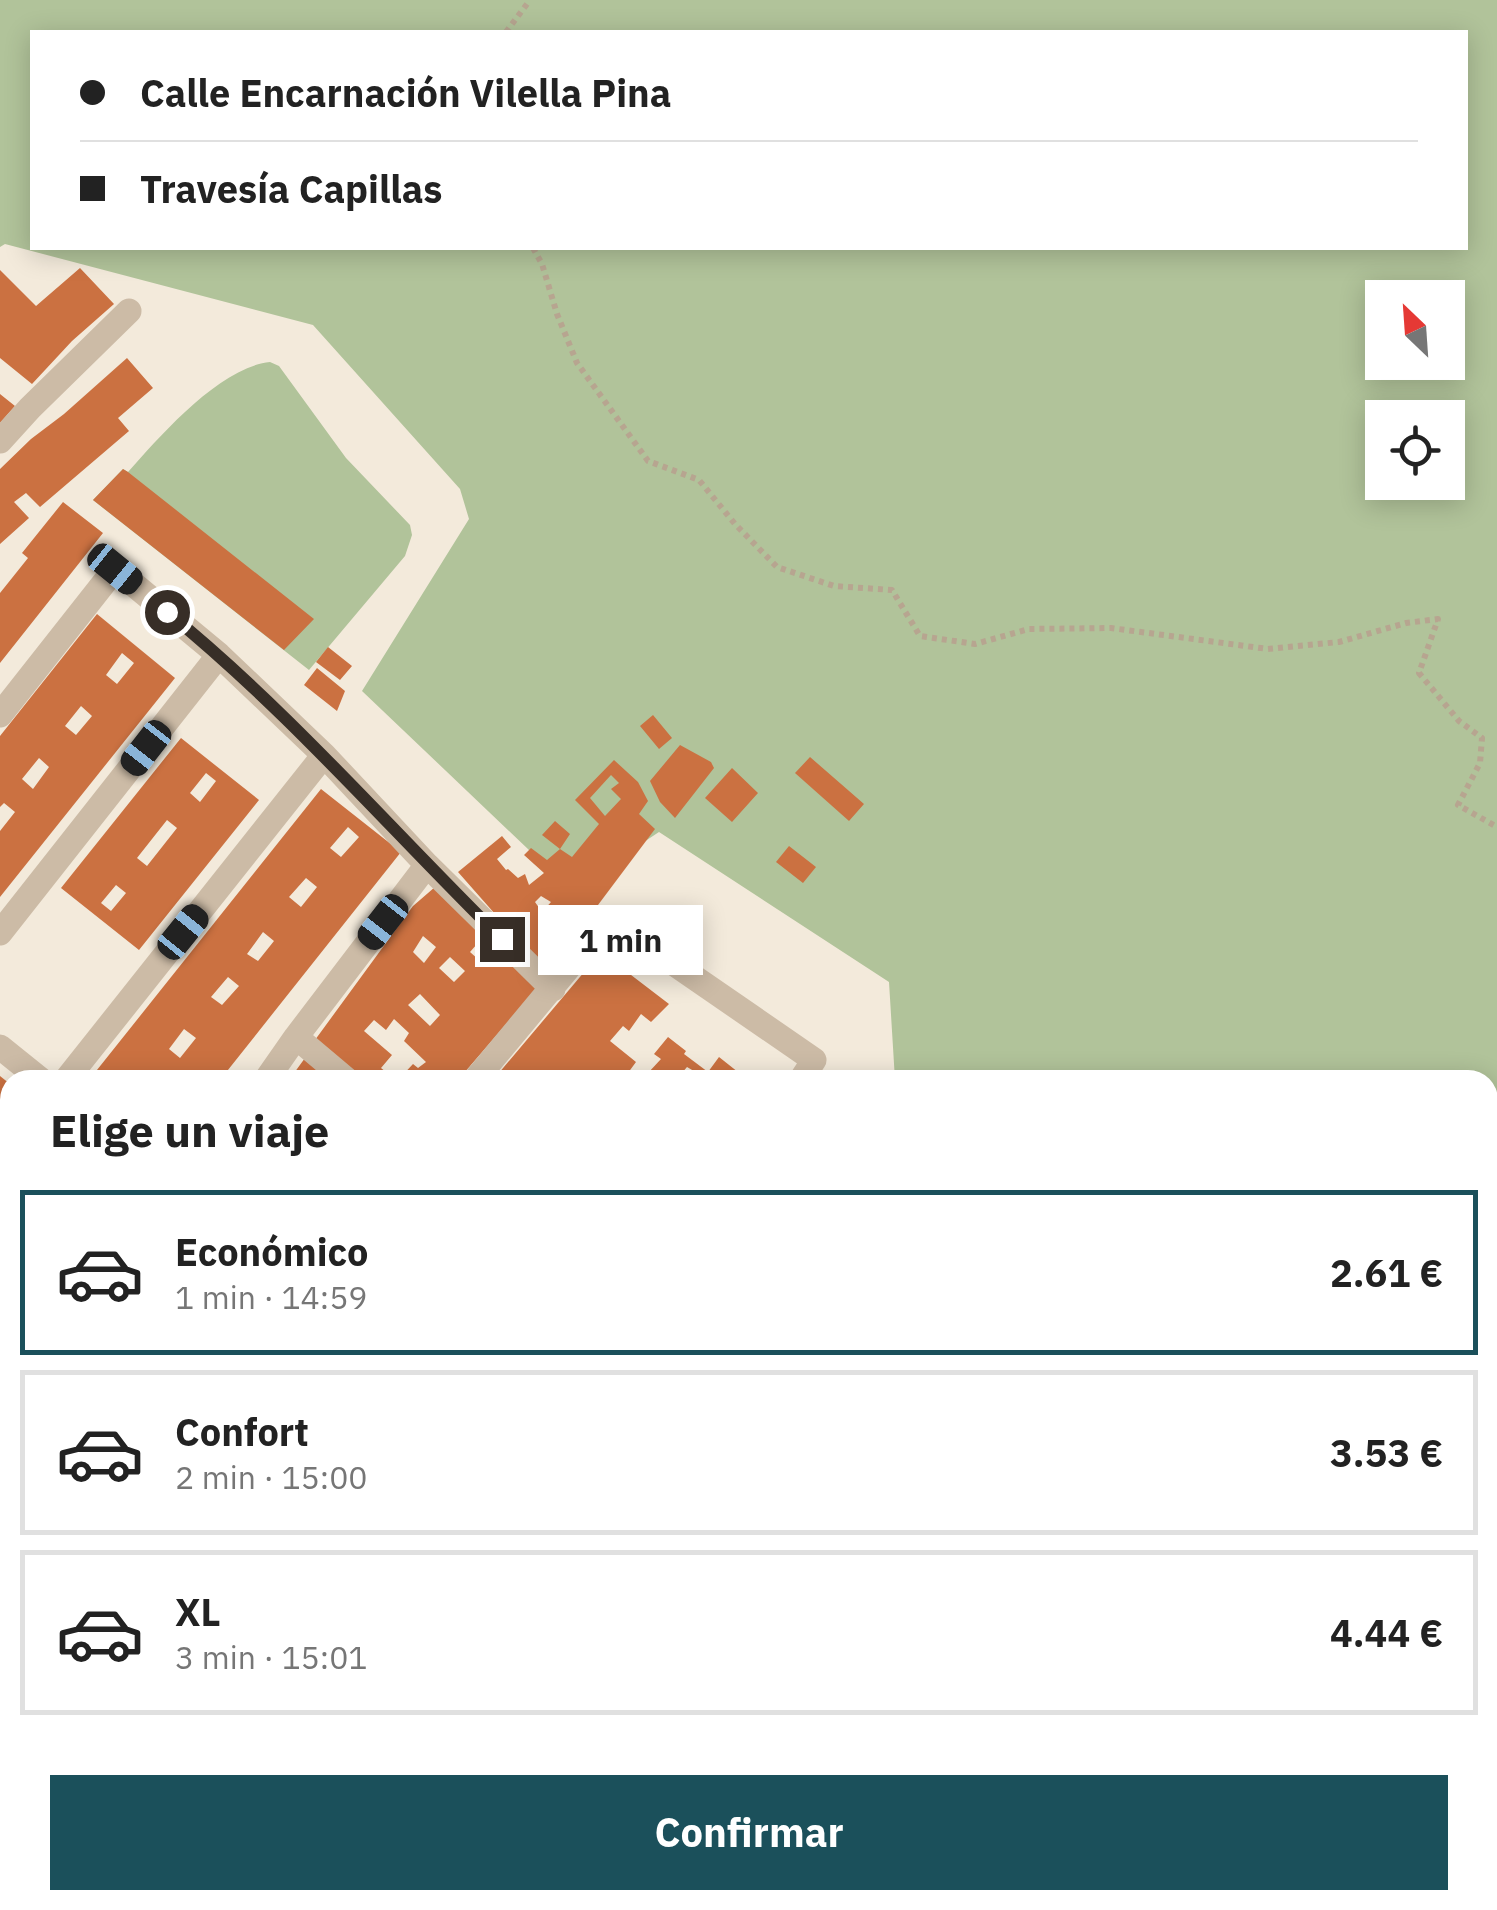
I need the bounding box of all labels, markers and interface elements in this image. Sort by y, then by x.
text: Calle Encarnación Vilella Pina [140,68,671,117]
text: Travesía Capillas [140,164,442,213]
north arrow [1365,280,1465,380]
map controls [1365,280,1465,500]
button: locate [1365,400,1465,500]
car [82,538,148,600]
route start [145,590,190,635]
car [116,715,176,781]
car [353,889,413,955]
car [152,899,214,965]
callout: 1 min [537,904,702,974]
route end [480,917,525,962]
text: 1 min [579,919,662,961]
text: Elige un viaje [50,1101,329,1159]
text: Económico [175,1227,368,1276]
icon: car [55,1228,145,1318]
text: 2.61 € [1330,1248,1443,1297]
text: 1 min · 14:59 [175,1276,368,1318]
text: Confort [175,1407,309,1456]
icon: car [55,1408,145,1498]
text: 3.53 € [1330,1428,1443,1477]
text: 2 min · 15:00 [175,1456,368,1498]
text: XL [175,1587,221,1636]
icon: car [55,1588,145,1678]
text: 4.44 € [1330,1608,1443,1657]
text: 3 min · 15:01 [175,1636,368,1678]
button: Confirmar [50,1775,1448,1890]

